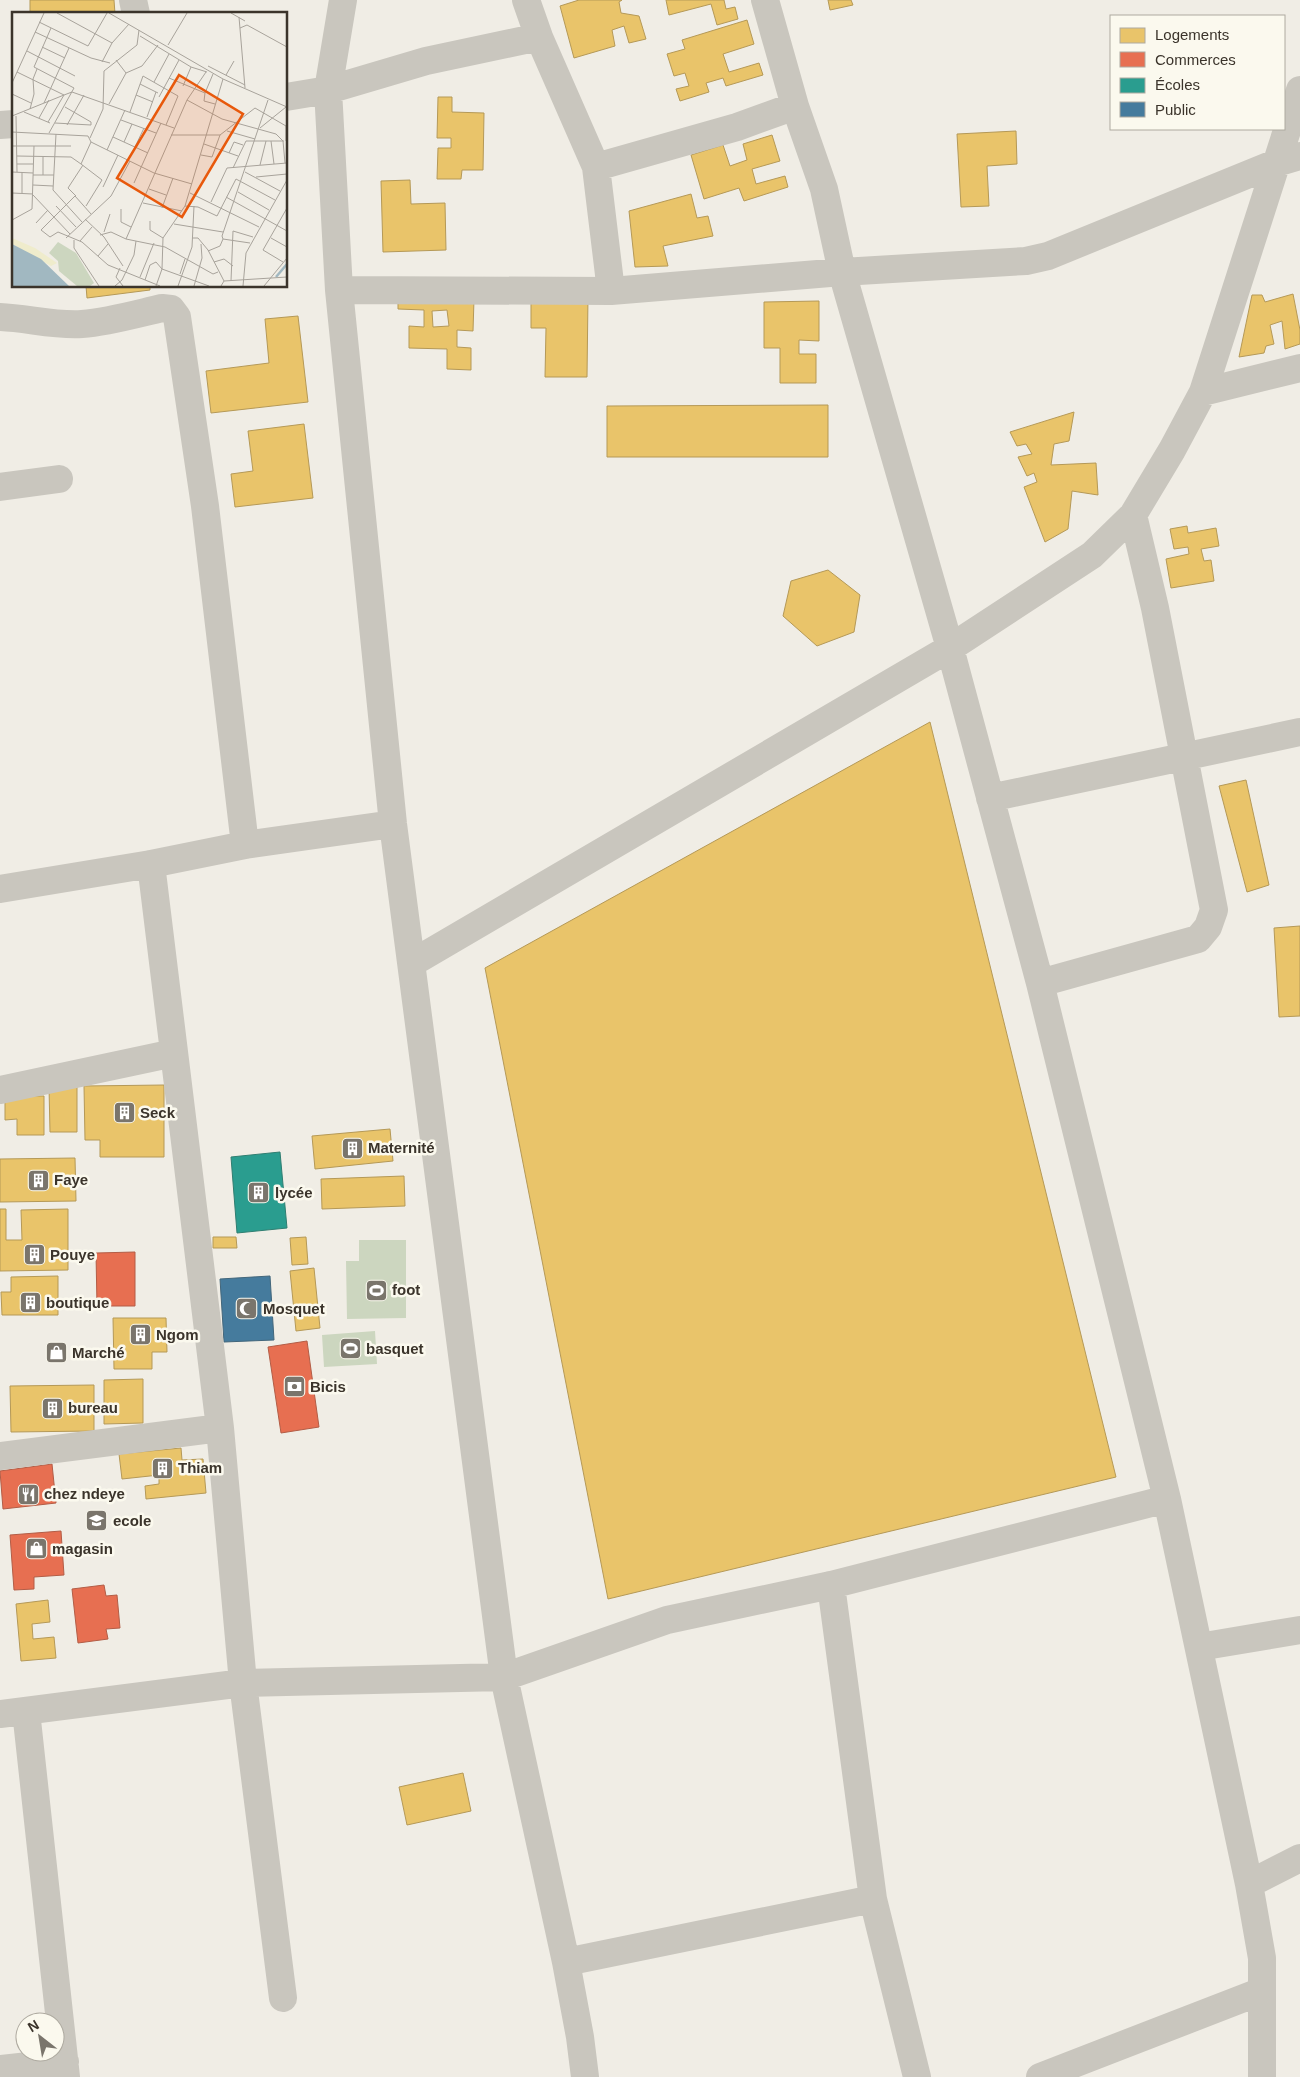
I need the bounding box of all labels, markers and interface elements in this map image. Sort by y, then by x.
inset map [12,12,288,288]
legend [1110,15,1285,130]
text: Logements [1155,26,1229,43]
text: Commerces [1155,51,1236,68]
text: Écoles [1155,76,1200,93]
text: Public [1155,101,1196,118]
building icon: Seck [112,1101,136,1125]
place label: Seck [140,1104,176,1121]
building icon: Maternité [340,1136,364,1160]
place label: Maternité [368,1139,435,1156]
building icon: Faye [26,1168,50,1192]
place label: Faye [54,1171,88,1188]
building icon: lycée [247,1181,271,1205]
place label: lycée [275,1184,313,1201]
building icon: Pouye [22,1243,46,1267]
place label: Pouye [50,1246,95,1263]
sports icon: foot [364,1278,388,1302]
place label: foot [392,1281,420,1298]
building icon: boutique [18,1291,42,1315]
place label: boutique [46,1294,109,1311]
mosque icon: Mosquet [235,1297,259,1321]
place label: Mosquet [263,1300,325,1317]
building icon: Ngom [128,1323,152,1347]
place label: Ngom [156,1326,199,1343]
sports icon: basquet [338,1337,362,1361]
place label: basquet [366,1340,424,1357]
shop icon: Marché [44,1341,68,1365]
place label: Marché [72,1344,125,1361]
bank icon: Bicis [282,1375,306,1399]
place label: Bicis [310,1378,346,1395]
building icon: bureau [40,1396,64,1420]
place label: bureau [68,1399,118,1416]
building icon: Thiam [150,1456,174,1480]
place label: Thiam [178,1459,222,1476]
restaurant icon: chez ndeye [16,1482,40,1506]
place label: chez ndeye [44,1485,125,1502]
school or university icon: ecole [85,1509,109,1533]
place label: ecole [113,1512,151,1529]
shop icon: magasin [24,1537,48,1561]
place label: magasin [52,1540,113,1557]
north arrow [15,2012,65,2062]
text: N [25,2016,42,2035]

